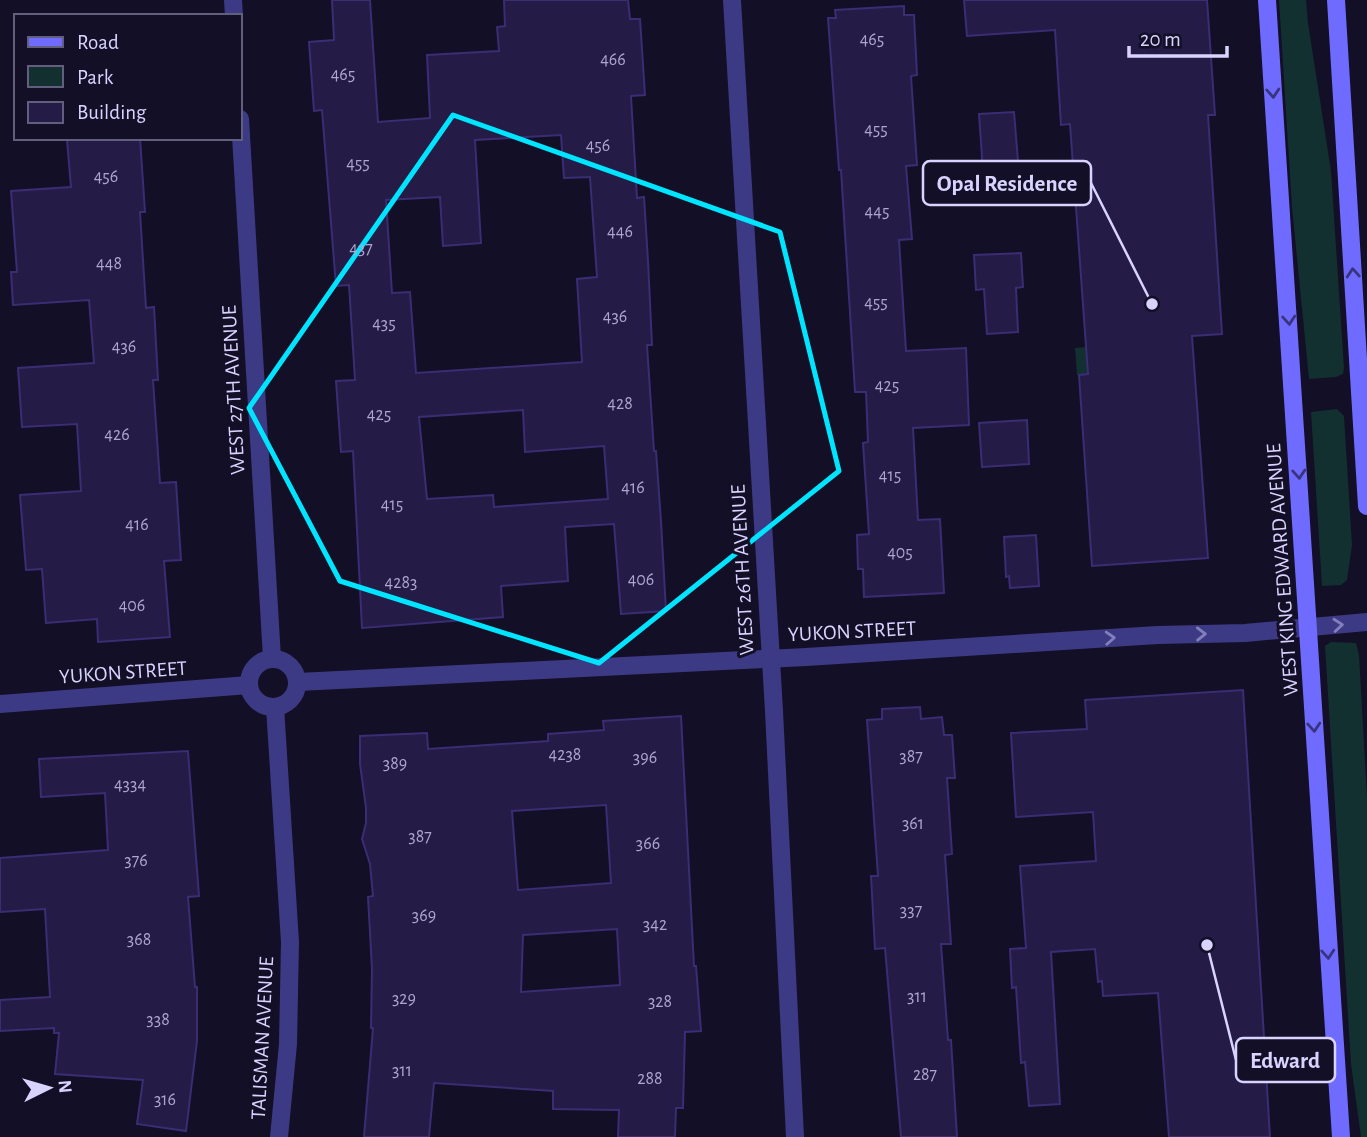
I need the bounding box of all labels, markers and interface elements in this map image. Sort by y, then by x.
legend [14,14,242,140]
scale bar [1129,14,1227,58]
text: 20 m [1140,29,1181,50]
house number: 465 [860,31,884,49]
text: Road [77,32,119,53]
house number: 466 [600,51,626,69]
house number: 465 [331,66,355,84]
text: Park [77,67,114,88]
one-way arrow [1266,87,1281,98]
text: Building [77,102,147,123]
house number: 455 [864,121,888,139]
house number: 456 [586,137,610,155]
house number: 455 [346,155,370,173]
callout: Opal Residence [923,161,1091,205]
house number: 456 [94,168,118,186]
text: Opal Residence [937,173,1077,196]
house number: 445 [865,203,889,221]
house number: 446 [607,223,633,241]
house number: 437 [349,240,373,258]
house number: 448 [96,255,122,273]
one-way arrow [1346,267,1361,278]
house number: 455 [864,294,888,312]
street label: WEST 27TH AVENUE [219,305,248,475]
house number: 436 [603,308,627,326]
one-way arrow [1281,314,1296,325]
house number: 435 [372,315,396,333]
house number: 436 [112,338,136,356]
house number: 425 [875,377,899,395]
house number: 428 [607,395,633,413]
house number: 425 [367,406,391,424]
house number: 426 [104,426,130,444]
street label: WEST KING EDWARD AVENUE [1263,443,1302,697]
house number: 415 [879,467,901,485]
one-way arrow [1291,469,1306,480]
house number: 416 [621,479,645,497]
street label: WEST 26TH AVENUE [728,484,757,656]
house number: 415 [381,496,403,514]
house number: 416 [125,516,149,534]
house number: 405 [887,544,913,562]
house number: 406 [628,571,654,589]
house number: 4283 [385,574,417,592]
house number: 406 [119,597,145,615]
one-way arrow [1332,617,1343,632]
street label: YUKON STREET [787,618,917,645]
one-way arrow [1197,626,1207,642]
one-way arrow [1105,631,1116,646]
street label: YUKON STREET [58,658,188,687]
one-way arrow [1306,721,1321,732]
house number: 4238 [549,746,581,764]
house number: 387 [899,748,923,766]
house number: 396 [633,749,657,767]
house number: 389 [383,755,407,773]
house number: 4334 [114,776,146,794]
house number: 361 [902,815,924,833]
house number: 387 [408,828,432,846]
house number: 366 [636,835,660,853]
house number: 376 [124,852,148,870]
house number: 337 [900,902,922,920]
house number: 369 [412,907,436,925]
house number: 342 [643,916,667,934]
house number: 368 [127,931,151,949]
one-way arrow [1320,949,1335,960]
street label: TALISMAN AVENUE [248,956,277,1120]
house number: 311 [907,988,927,1006]
house number: 329 [392,990,416,1008]
house number: 328 [648,993,672,1011]
house number: 338 [146,1011,170,1029]
callout: Edward [1236,1038,1335,1082]
text: Edward [1250,1050,1320,1073]
north arrow [14,1053,84,1123]
house number: 311 [392,1062,412,1080]
house number: 287 [913,1066,937,1084]
house number: 288 [637,1070,663,1088]
text: N [54,1079,74,1094]
house number: 316 [154,1091,176,1109]

